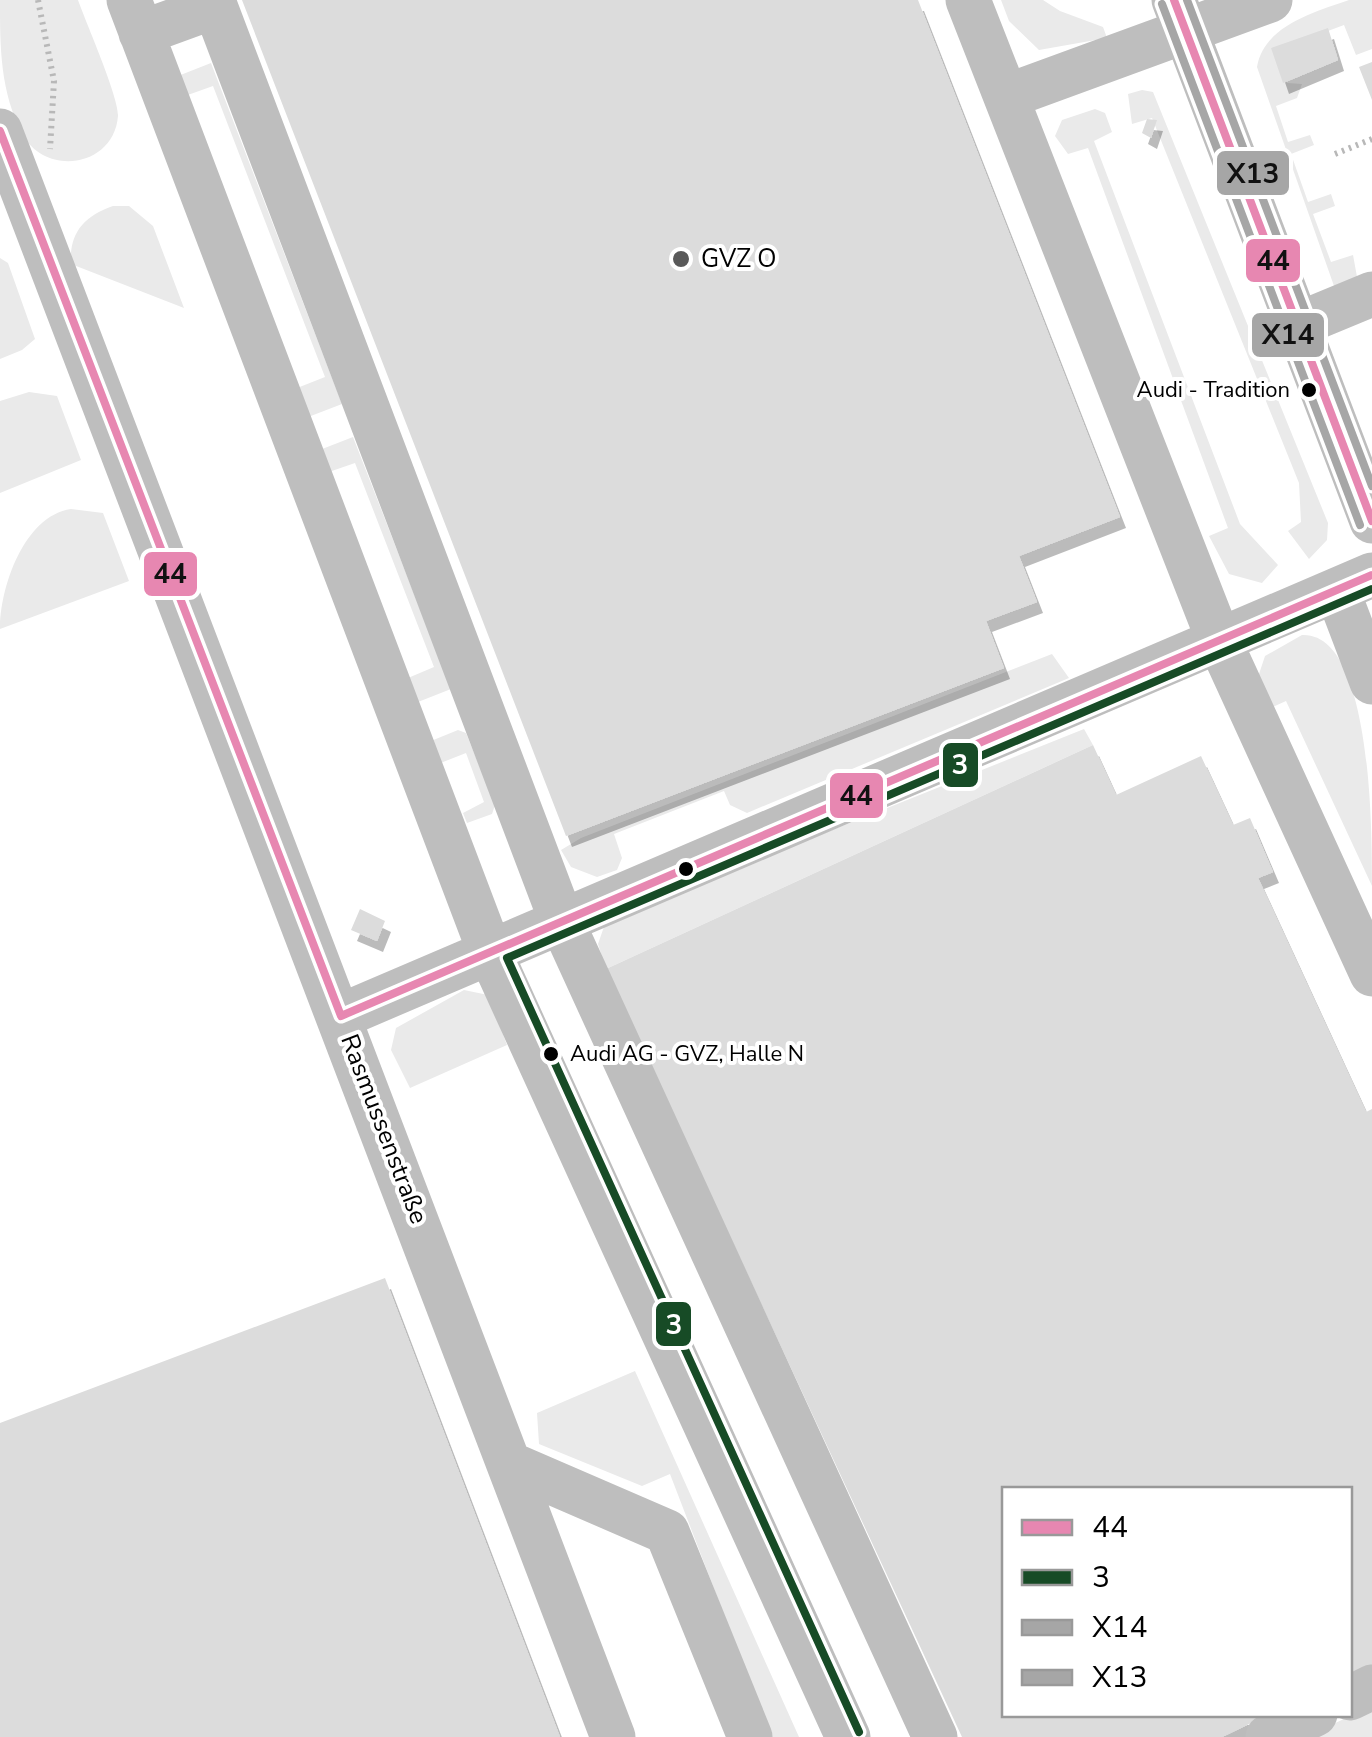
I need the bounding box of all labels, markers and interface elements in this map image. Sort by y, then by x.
line badge: X13 [1215,149,1291,197]
text: X13 [1226,155,1279,193]
line badge: 44 [1244,237,1302,284]
place label: GVZ O [701,242,776,276]
text: 44 [1256,242,1290,280]
marker: GVZ O [670,248,692,270]
line badge: X14 [1250,311,1326,359]
text: X14 [1261,316,1314,354]
place label: Audi - Tradition [1137,375,1290,405]
marker: Audi - Tradition [1299,380,1319,400]
line badge: 44 [142,550,199,598]
text: 44 [153,555,187,593]
line badge: 3 [941,741,980,789]
text: 3 [952,746,968,784]
line badge: 44 [828,771,885,820]
text: 44 [839,777,873,815]
unlabelled marker [676,859,696,879]
street label: Rasmussenstraße [332,1029,436,1229]
place label: Audi AG - GVZ, Halle N [570,1039,804,1069]
marker: Audi AG - GVZ, Halle N [541,1044,561,1064]
line badge: 3 [654,1300,693,1348]
text: 3 [666,1306,682,1344]
legend [1002,1487,1352,1717]
text: 44 [1092,1507,1128,1548]
text: 3 [1092,1557,1110,1598]
text: X14 [1092,1607,1148,1648]
text: X13 [1092,1657,1148,1698]

